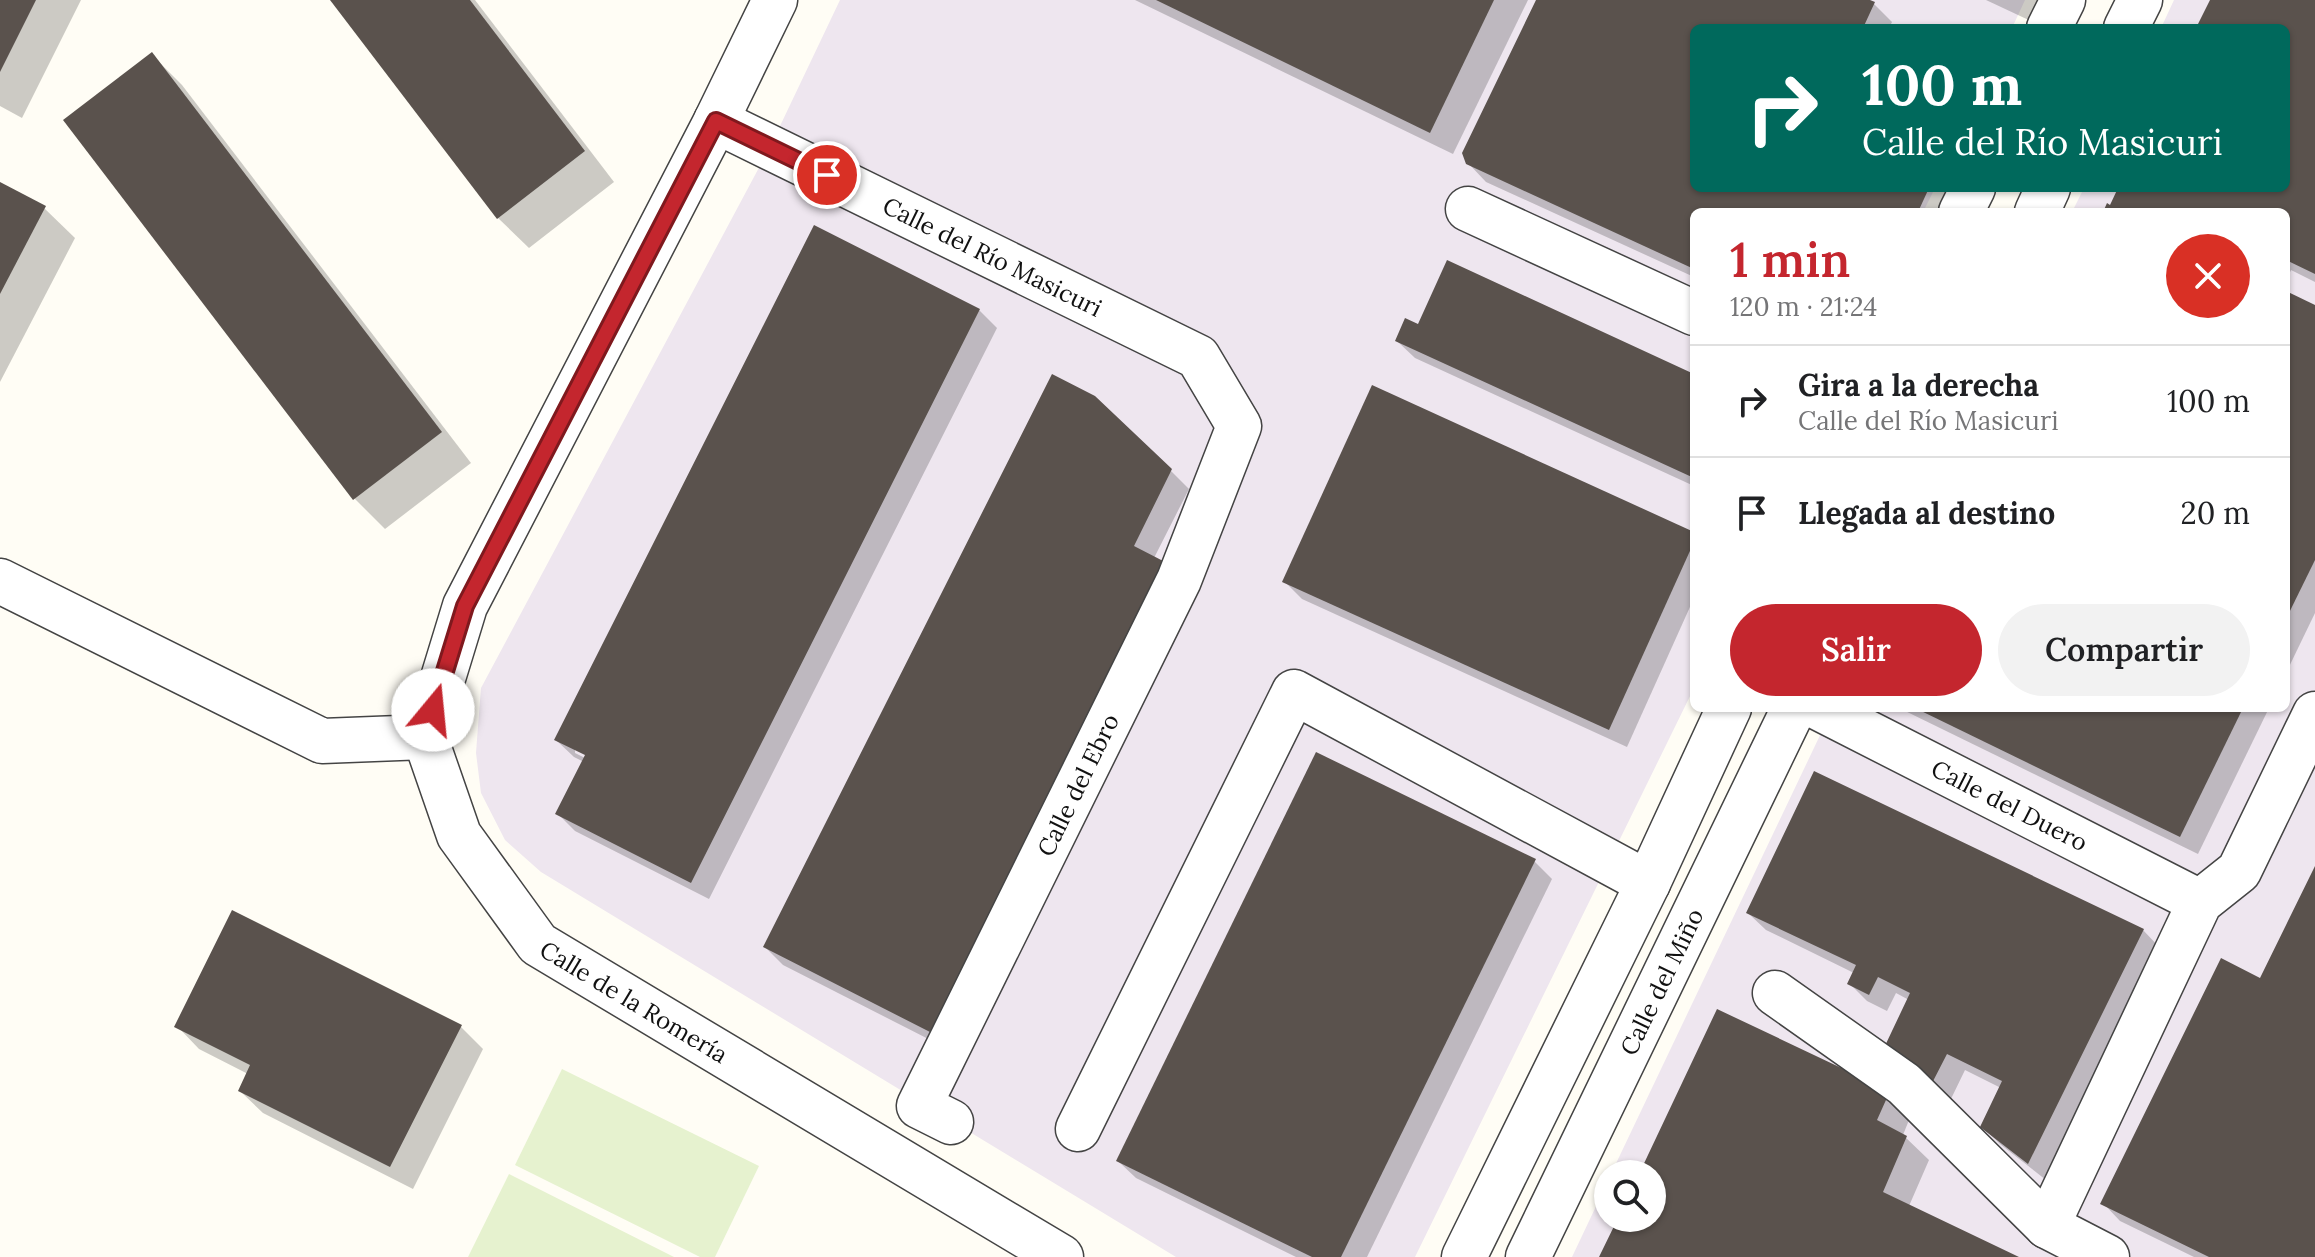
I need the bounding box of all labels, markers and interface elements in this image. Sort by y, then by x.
text: 100 m [1862,49,2022,120]
icon: right [1730,56,1834,160]
text: Calle del Río Masicuri [1862,119,2223,165]
pin [793,141,861,209]
icon: arrive [805,153,849,197]
street label: Calle del Río Masicuri [878,190,1107,323]
text: 1 min [1730,229,1850,290]
button: close [2166,234,2250,318]
text: 120 m · 21:24 [1730,290,1877,323]
text: Gira a la derecha [1798,366,2039,404]
icon: right [1730,379,1774,423]
text: 100 m [2167,382,2250,420]
text: Calle del Río Masicuri [1798,404,2058,437]
icon: arrive [1730,491,1774,535]
text: Llegada al destino [1798,494,2055,532]
text: 20 m [2181,494,2250,532]
button: Salir [1730,604,1982,696]
button: Compartir [1998,604,2250,696]
position arrow [391,668,475,752]
street label: Calle del Ebro [1030,709,1126,861]
street label: Calle del Duero [1926,752,2093,858]
street label: Calle del Miño [1613,903,1710,1060]
street label: Calle de la Romería [535,933,734,1070]
map controls [1594,1160,1666,1232]
button: search [1594,1160,1666,1232]

